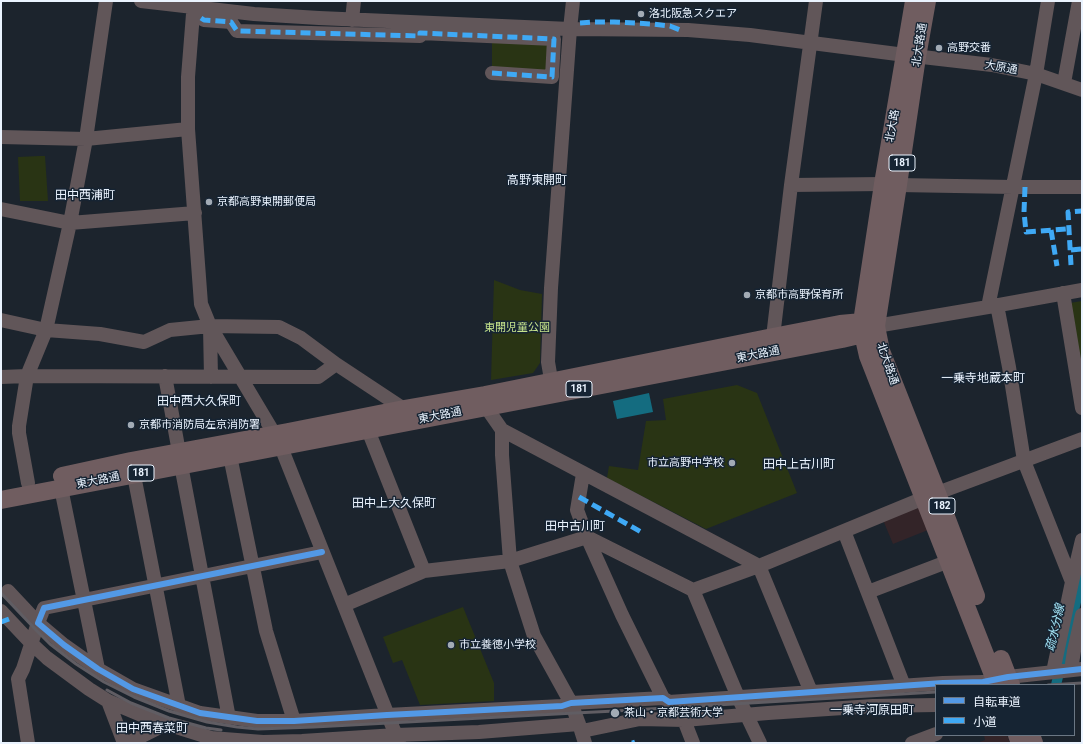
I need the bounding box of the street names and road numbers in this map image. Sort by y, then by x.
street label: 北大路通 [910,22,930,68]
street label: 大原通 [984,59,1018,77]
street label: 北大路 [884,109,902,143]
road number: 181 [889,155,915,171]
street label: 北大路通 [874,341,900,387]
street label: 東大路通 [735,344,781,366]
road number: 181 [566,381,592,397]
street label: 東大路通 [417,405,463,427]
road number: 181 [128,465,154,481]
street label: 東大路通 [75,470,121,492]
road number: 182 [929,498,955,514]

